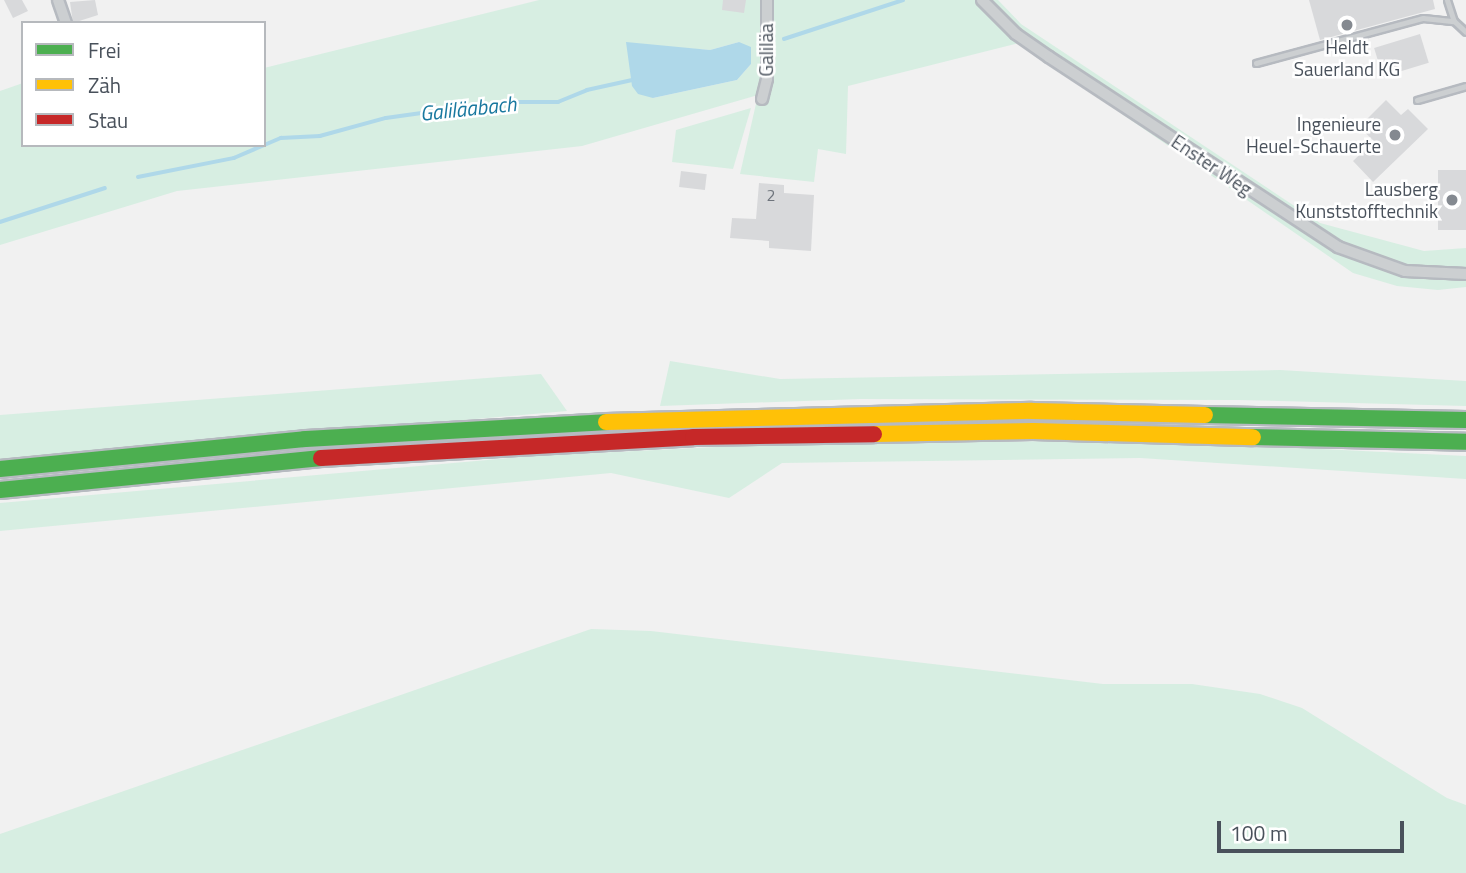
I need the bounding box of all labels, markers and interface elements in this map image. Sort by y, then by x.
marker: Heldt Sauerland KG [1339,17,1355,33]
legend [21,21,266,147]
street label: Galiläa [755,23,777,77]
text: Frei [88,34,121,66]
place label: Heldt Sauerland KG [1294,36,1400,80]
text: Zäh [88,69,121,101]
water label: Galiläabach [419,90,517,126]
text: Stau [88,104,128,136]
place label: Ingenieure Heuel-Schauerte [1246,113,1381,157]
marker: Ingenieure Heuel-Schauerte [1387,127,1403,143]
street label: Enster Weg [1167,130,1257,200]
place label: Lausberg Kunststofftechnik [1295,178,1438,222]
house number: 2 [767,185,775,205]
marker: Lausberg Kunststofftechnik [1444,192,1460,208]
scale bar [1221,806,1408,850]
text: 100 m [1230,817,1287,849]

